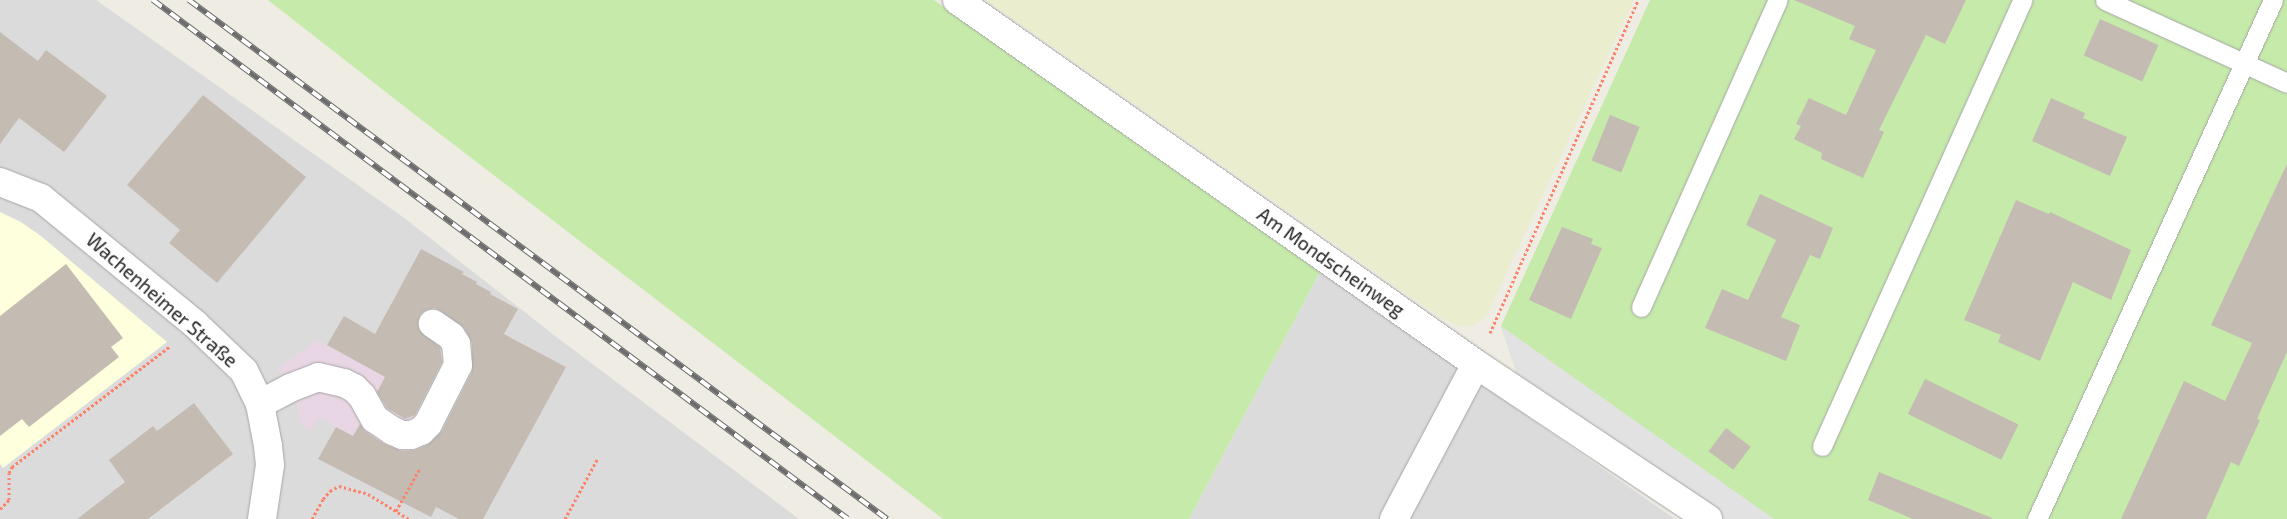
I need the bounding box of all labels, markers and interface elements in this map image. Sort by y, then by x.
street label: Am Mondscheinweg [1253,203,1409,321]
street label: Wachenheimer Straße [82,228,242,372]

